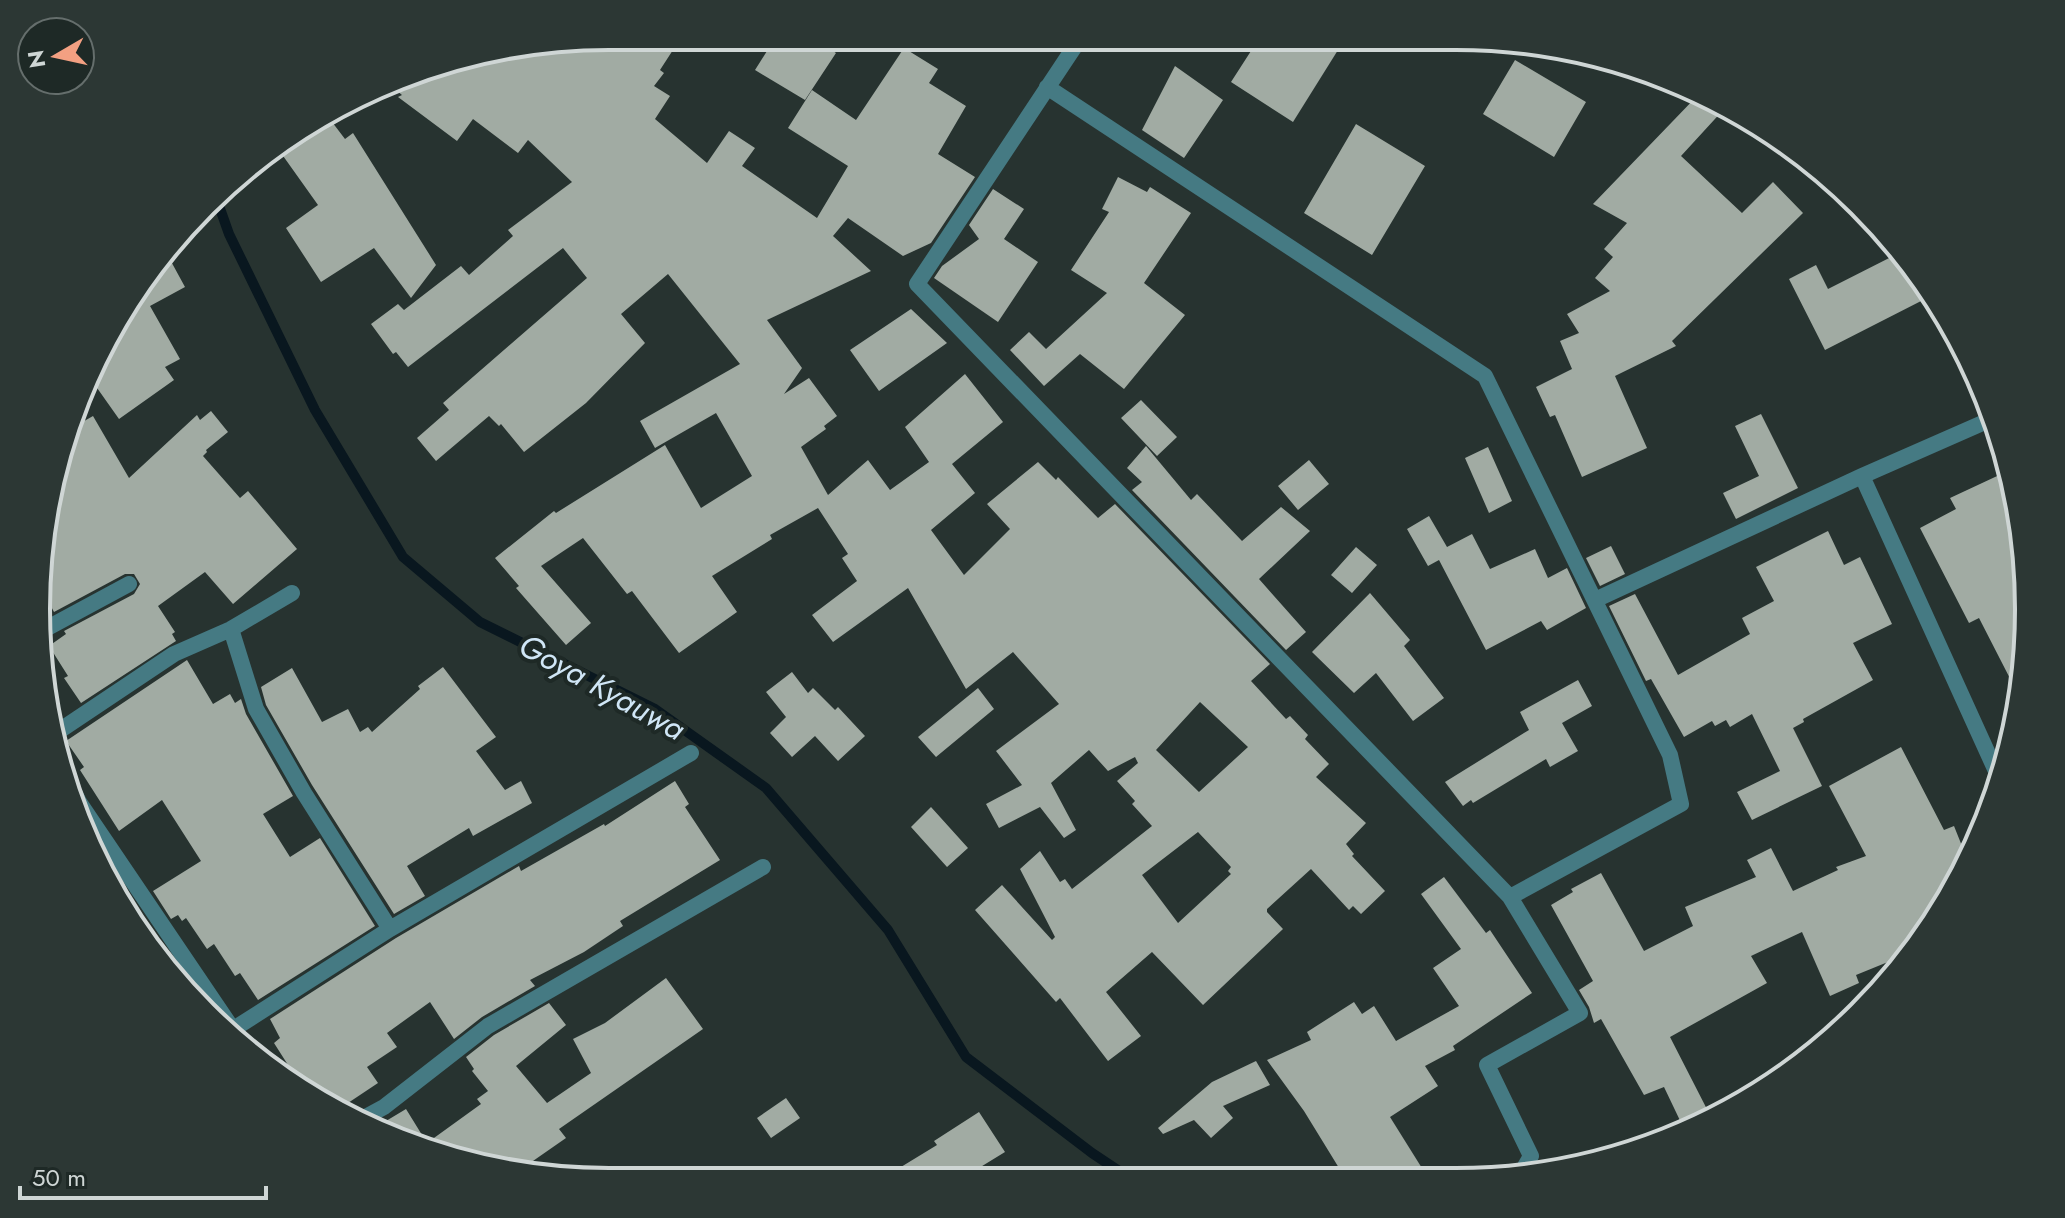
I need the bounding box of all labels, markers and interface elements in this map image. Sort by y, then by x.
north arrow [16,16,96,96]
text: N [19,48,53,70]
water label: Goya Kyauwa [510,622,694,752]
scale bar [20,1150,266,1200]
text: 50 m [32,1160,86,1195]

